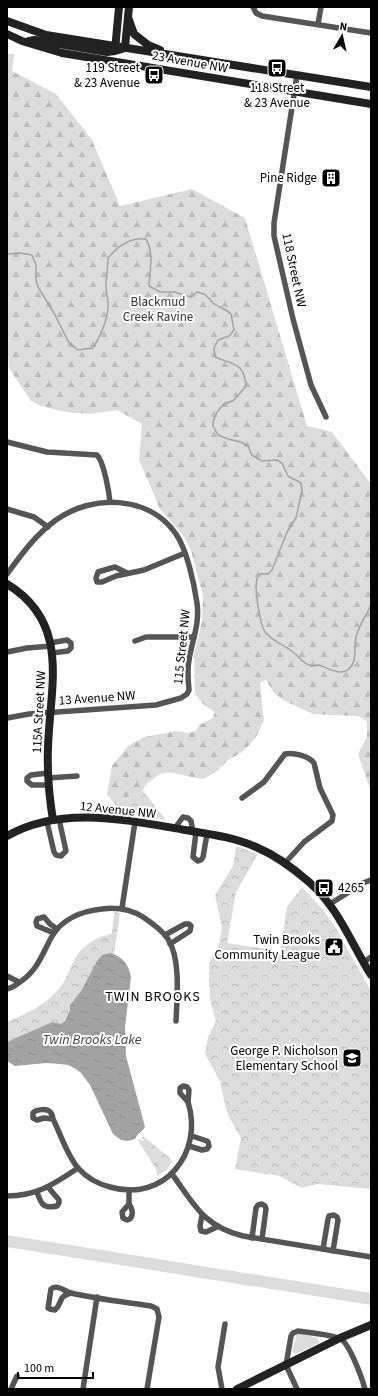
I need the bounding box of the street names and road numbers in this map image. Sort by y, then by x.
street label: 23 Avenue NW [151,46,229,78]
street label: 118 Street NW [277,231,311,309]
street label: 115 Street NW [169,608,195,686]
street label: 115A Street NW [28,670,50,754]
street label: 13 Avenue NW [58,686,136,710]
street label: 12 Avenue NW [79,797,157,823]

